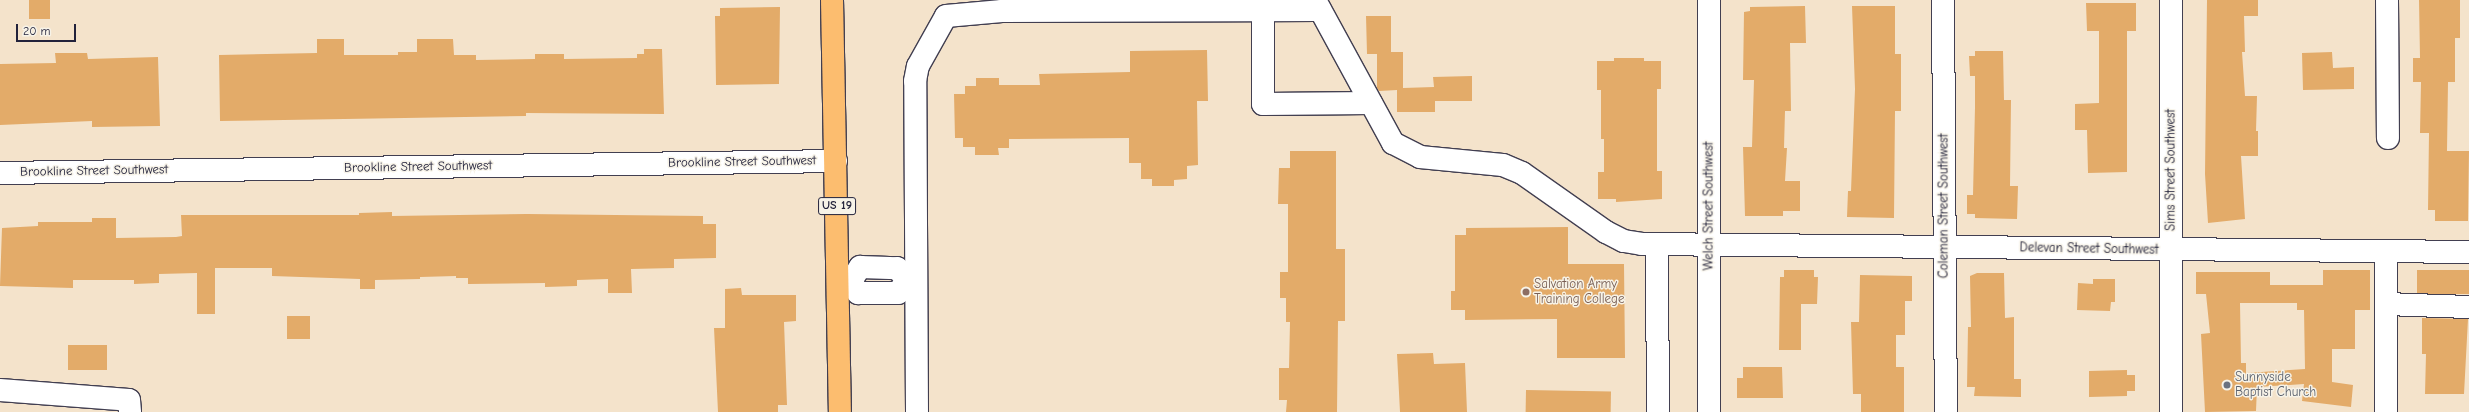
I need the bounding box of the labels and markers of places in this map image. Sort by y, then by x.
place label: Salvation Army Training College [1534,277,1624,308]
marker: Salvation Army Training College [1521,287,1531,297]
place label: Sunnyside Baptist Church [2235,370,2316,401]
marker: Sunnyside Baptist Church [2222,380,2232,390]

